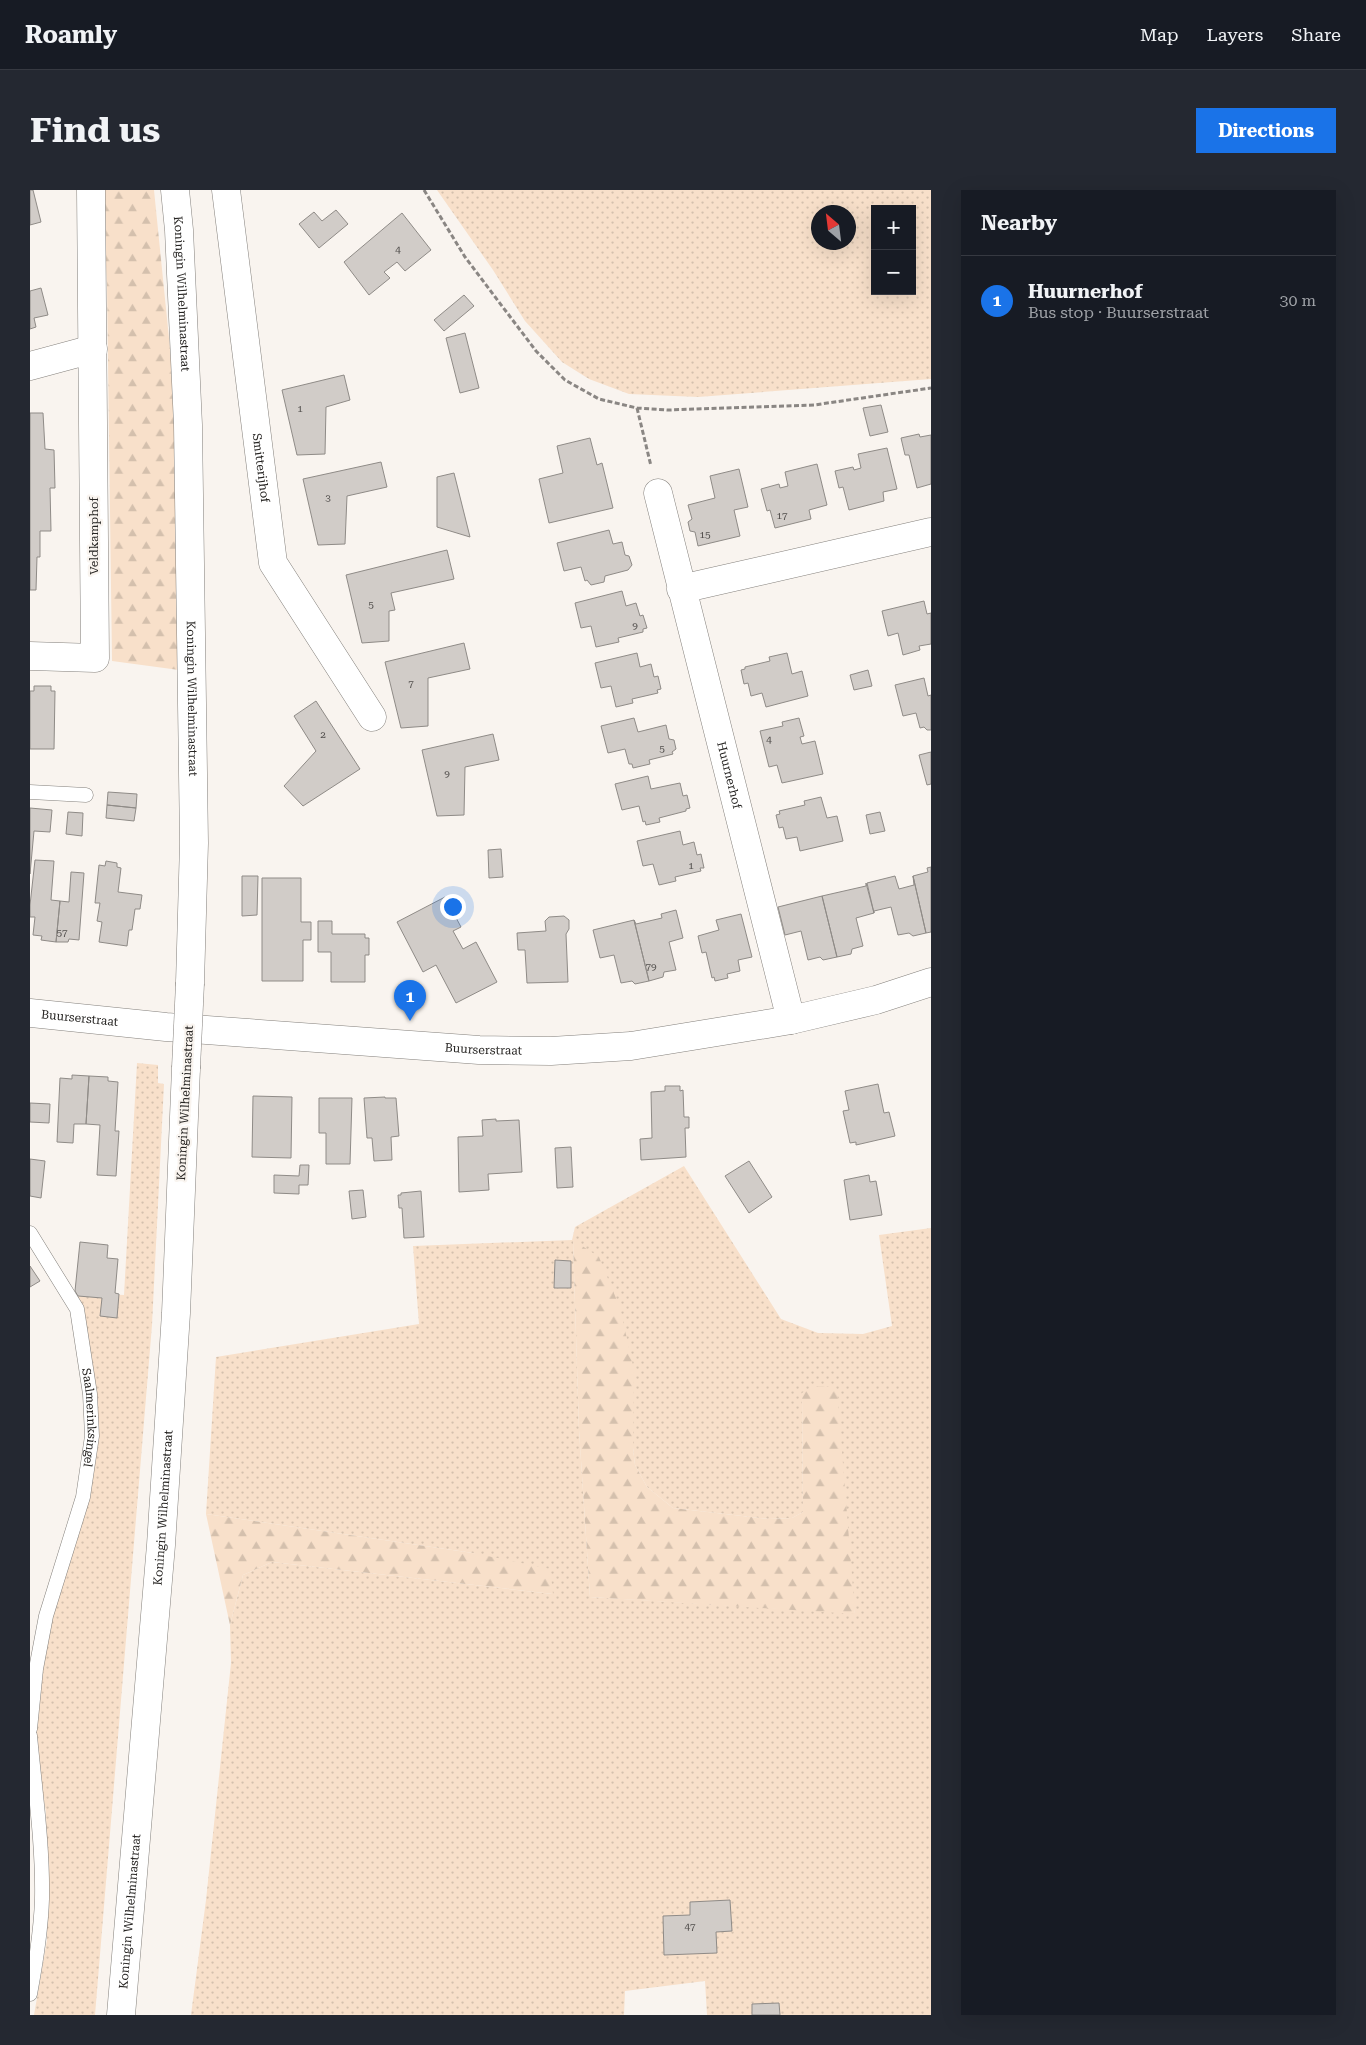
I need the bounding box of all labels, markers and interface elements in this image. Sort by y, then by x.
text: Roamly [25,21,117,49]
text: Map [1140,24,1179,45]
text: Layers [1207,24,1263,45]
text: Share [1291,24,1341,45]
button: Directions [1196,108,1336,153]
text: Find us [30,110,160,151]
north arrow [811,205,856,250]
map controls [871,205,916,295]
button: + [871,205,916,250]
text: Nearby [981,211,1057,235]
street label: Koningin Wilhelminastraat [171,215,193,372]
house number: 4 [395,244,401,255]
button: − [871,250,916,295]
text: Huurnerhof [1028,280,1143,303]
text: 1 [993,291,1001,310]
text: 30 m [1279,291,1316,310]
text: Bus stop · Buurserstraat [1028,303,1209,322]
house number: 1 [297,403,303,414]
street label: Smitterijhof [250,432,272,504]
house number: 3 [325,492,331,503]
street label: Veldkamphof [87,497,101,575]
house number: 17 [776,510,788,521]
house number: 15 [699,529,711,540]
house number: 5 [368,599,374,610]
house number: 9 [632,620,638,631]
street label: Koningin Wilhelminastraat [184,621,200,777]
house number: 7 [408,678,414,689]
house number: 2 [320,729,326,740]
house number: 4 [766,734,772,745]
street label: Huurnerhof [714,740,745,811]
house number: 5 [659,743,665,754]
house number: 9 [444,768,450,779]
house number: 1 [688,860,694,871]
your location [440,894,466,920]
house number: 57 [56,927,68,938]
house number: 79 [645,961,657,972]
pin: 1 [394,980,426,1021]
street label: Buurserstraat [41,1007,119,1029]
street label: Koningin Wilhelminastraat [174,1024,196,1181]
street label: Buurserstraat [444,1041,523,1058]
street label: Saalmerinksingel [79,1367,99,1468]
street label: Koningin Wilhelminastraat [151,1429,175,1586]
street label: Koningin Wilhelminastraat [116,1833,143,1990]
house number: 47 [684,1921,696,1932]

